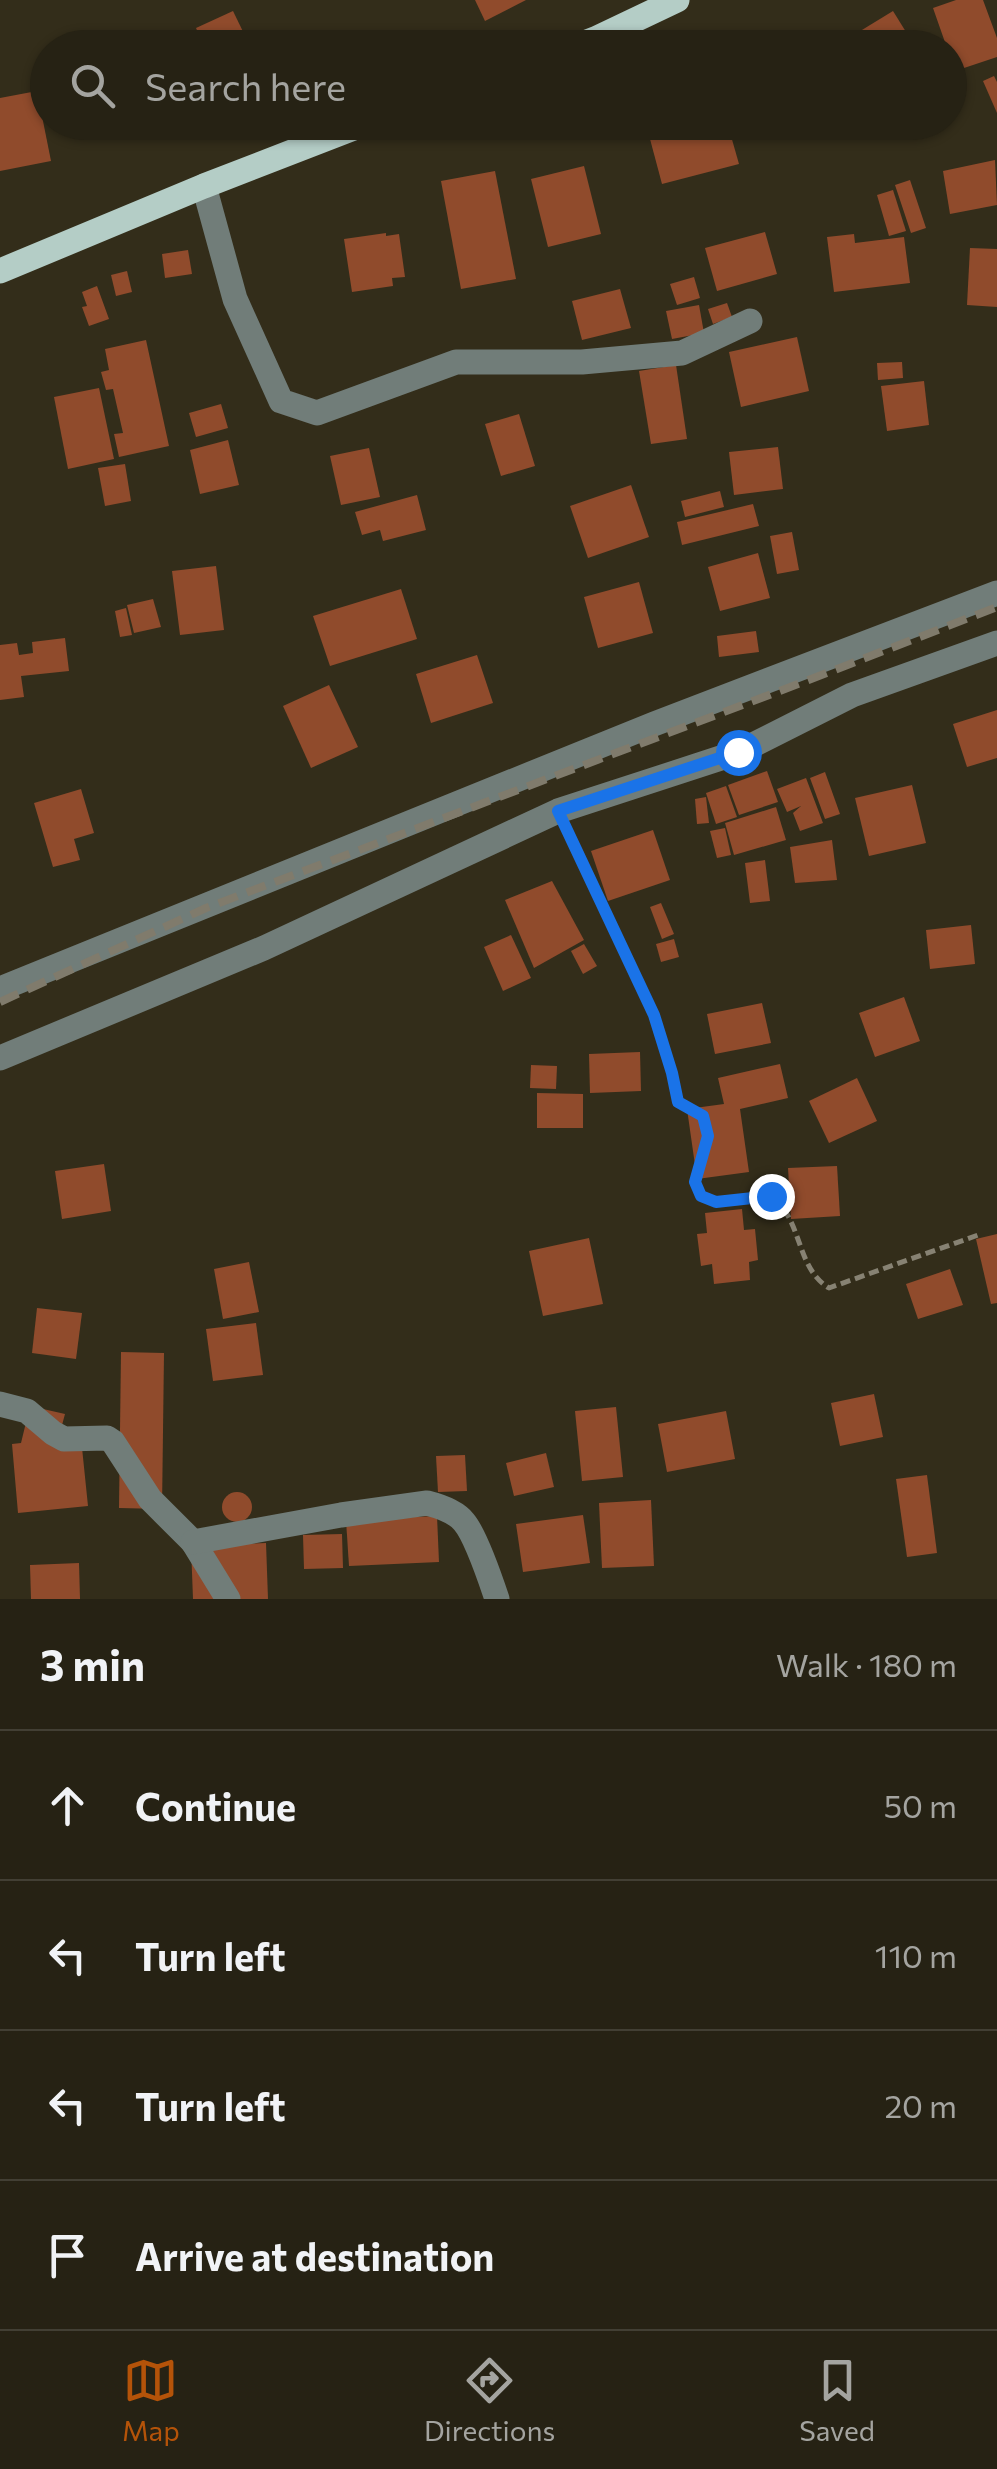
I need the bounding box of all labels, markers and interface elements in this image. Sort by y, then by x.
search box [30,30,967,140]
icon: search [65,58,120,113]
text: Search here [145,62,346,109]
route start [716,730,762,776]
route end [749,1174,795,1220]
text: 3 min [40,1638,145,1690]
text: Walk · 180 m [776,1644,957,1684]
icon: ahead [40,1778,95,1833]
text: Continue [135,1782,296,1829]
text: 50 m [884,1785,957,1825]
icon: left [40,1928,95,1983]
text: Turn left [135,1932,286,1979]
text: 110 m [875,1935,957,1975]
icon: left [40,2078,95,2133]
text: Turn left [135,2082,286,2129]
text: 20 m [884,2085,957,2125]
icon: arrive [40,2228,95,2283]
text: Arrive at destination [135,2232,494,2279]
tab: Map [122,2353,180,2447]
tab: Directions [424,2353,555,2447]
tab: Saved [799,2353,875,2447]

